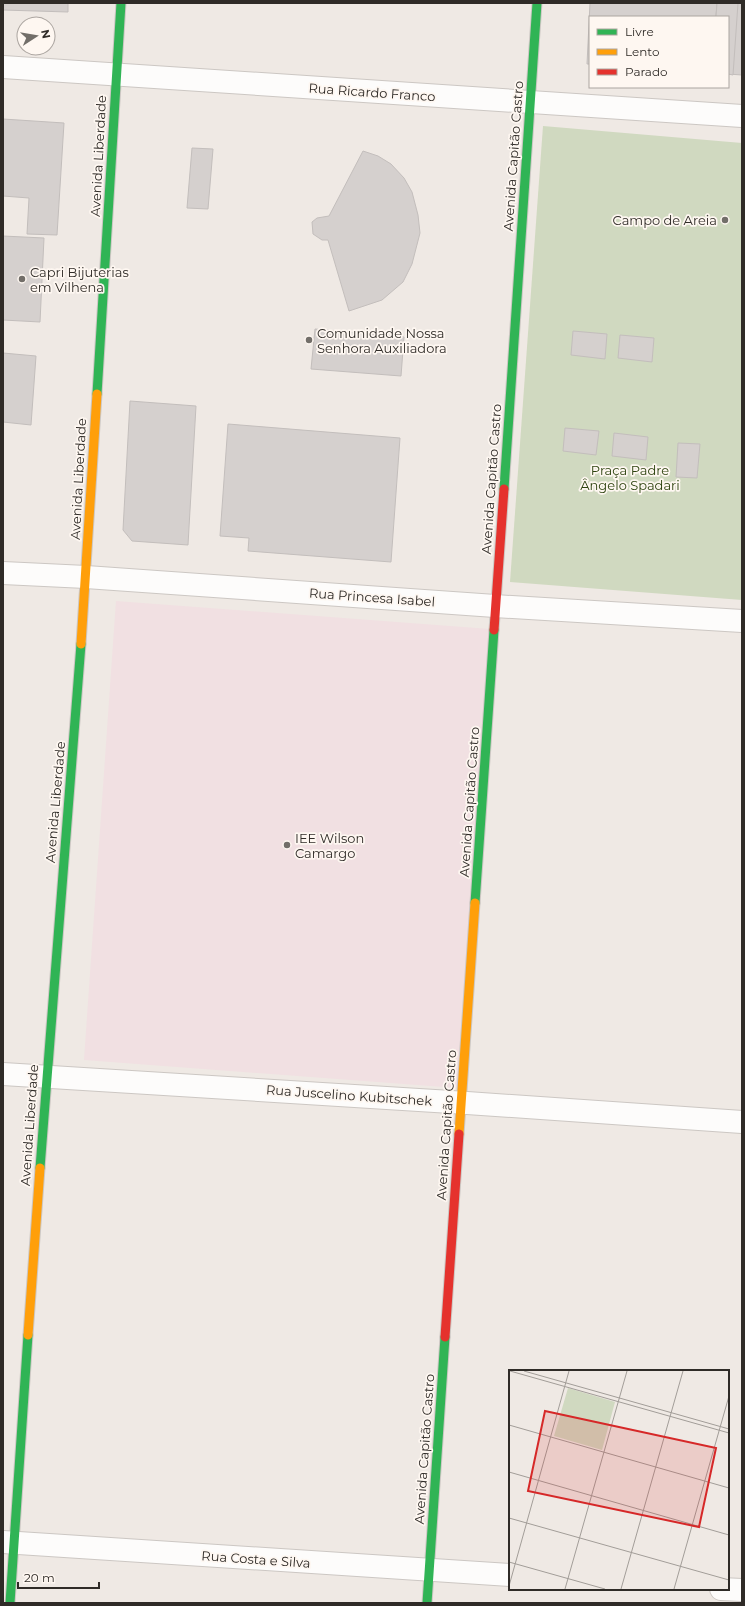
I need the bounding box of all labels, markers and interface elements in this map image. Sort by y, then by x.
north arrow [16,16,56,56]
legend [589,16,729,88]
text: Livre [625,24,654,39]
text: N [38,28,54,40]
text: Lento [625,44,660,59]
text: Parado [625,64,668,79]
street label: Rua Ricardo Franco [308,80,436,104]
street label: Avenida Capitão Castro [500,80,526,232]
street label: Avenida Liberdade [87,95,109,217]
place label: Campo de Areia [613,212,717,228]
marker: Campo de Areia [720,215,730,225]
place label: Capri Bijuterias em Vilhena [30,264,129,295]
marker: Capri Bijuterias em Vilhena [17,274,27,284]
place label: Comunidade Nossa Senhora Auxiliadora [317,325,447,356]
marker: Comunidade Nossa Senhora Auxiliadora [304,335,314,345]
street label: Avenida Capitão Castro [478,403,504,555]
street label: Avenida Liberdade [67,418,89,540]
park label: Praça Padre Ângelo Spadari [580,462,680,493]
street label: Rua Princesa Isabel [308,585,436,609]
street label: Avenida Capitão Castro [456,726,482,878]
street label: Avenida Liberdade [42,740,68,863]
place label: IEE Wilson Camargo [295,830,364,861]
marker: IEE Wilson Camargo [282,840,292,850]
street label: Avenida Capitão Castro [433,1049,459,1201]
street label: Avenida Liberdade [17,1064,41,1186]
street label: Rua Juscelino Kubitschek [265,1081,433,1109]
inset map [509,1370,729,1590]
street label: Avenida Capitão Castro [411,1373,437,1525]
street label: Rua Costa e Silva [201,1547,311,1571]
scale bar [18,1564,99,1590]
text: 20 m [24,1570,55,1585]

